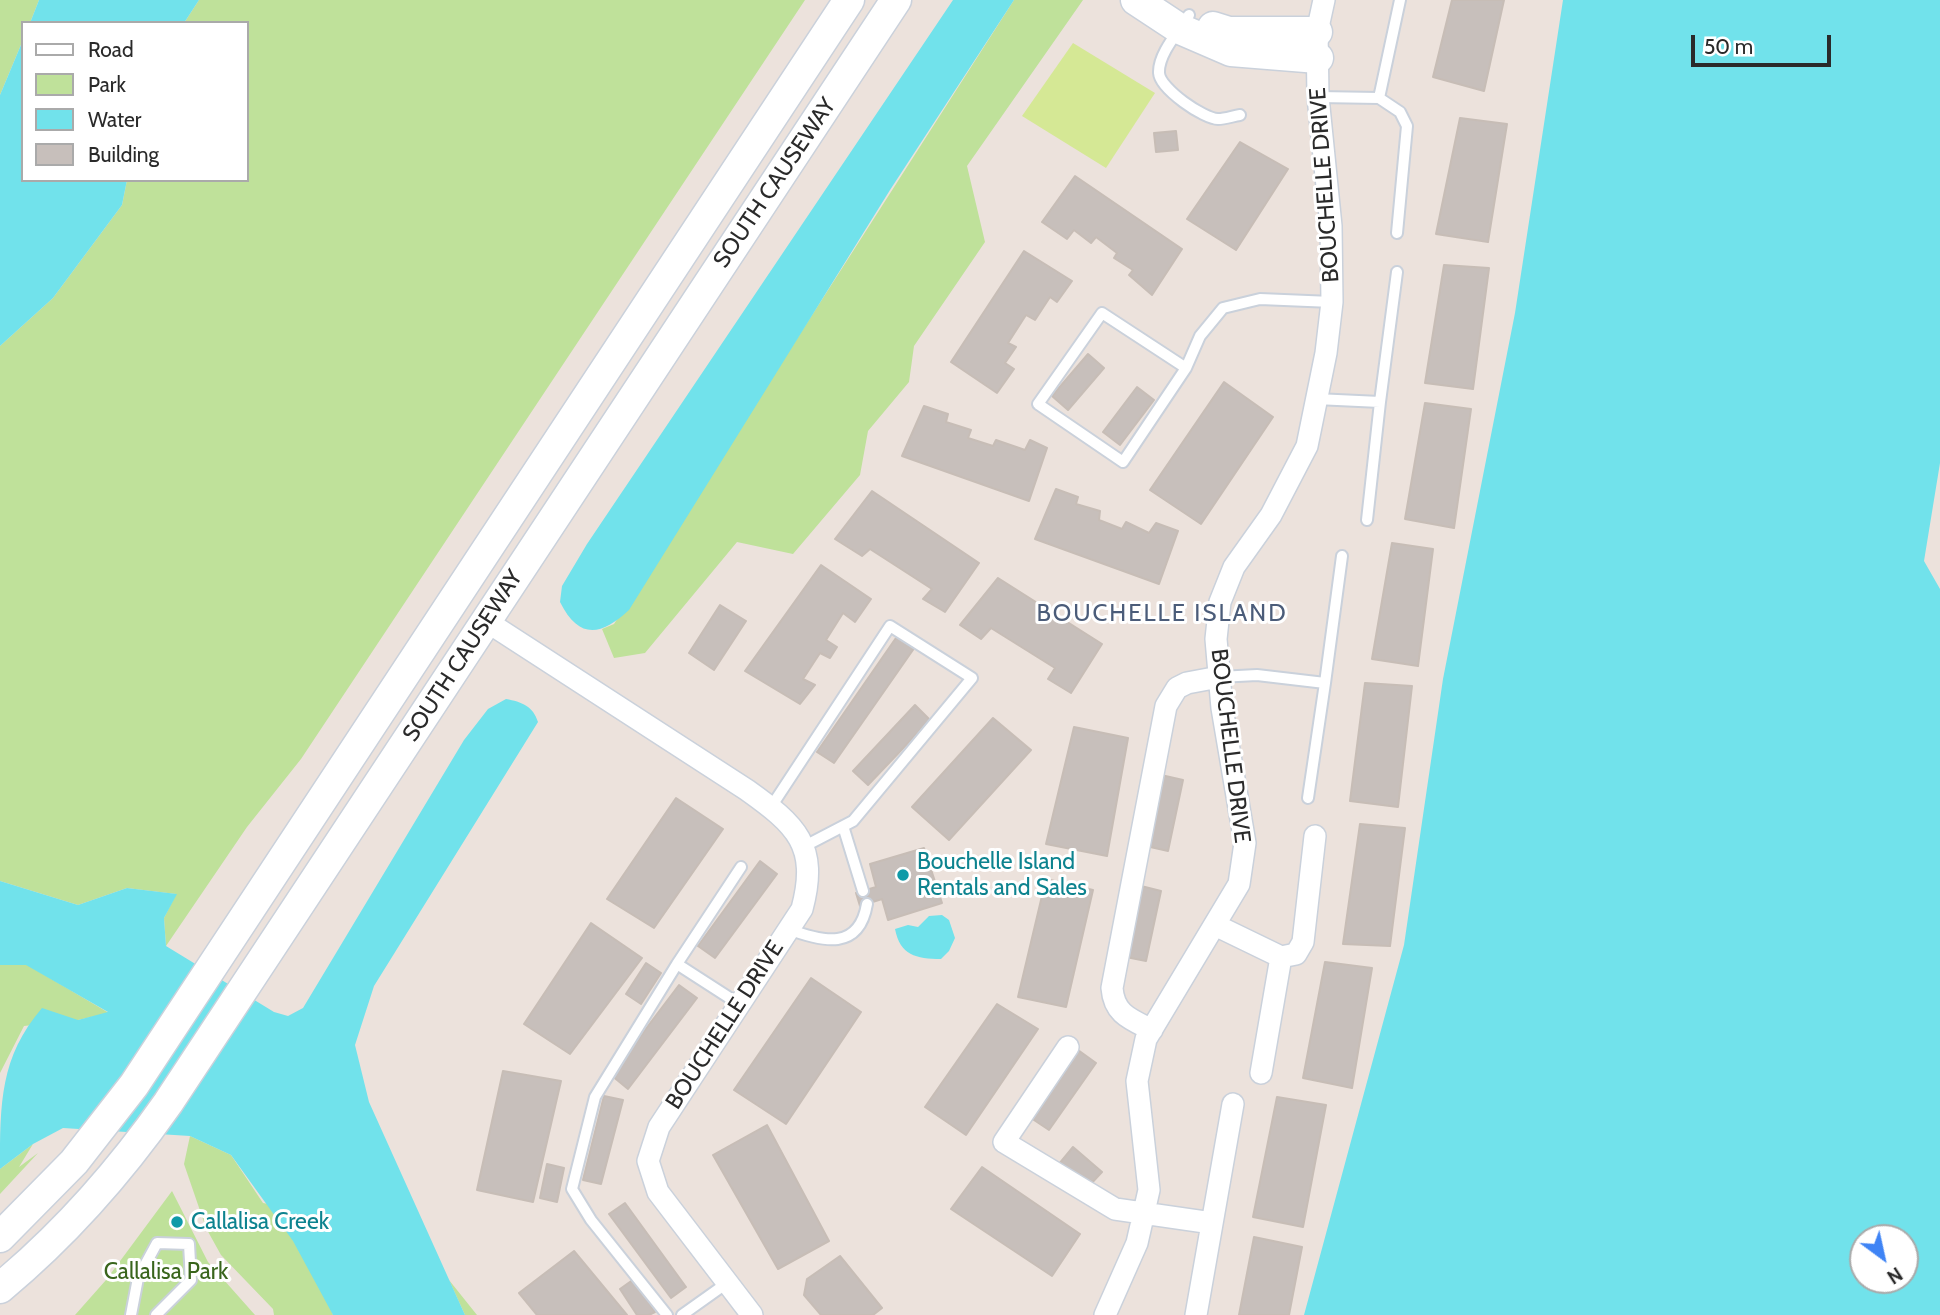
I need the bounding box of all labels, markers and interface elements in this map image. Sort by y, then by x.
legend [21,21,248,182]
scale bar [1695,21,1835,65]
text: 50 m [1704,34,1753,59]
text: Road [88,37,134,62]
text: Park [88,72,126,97]
street label: BOUCHELLE DRIVE [1304,87,1346,283]
street label: SOUTH CAUSEWAY [708,93,842,273]
text: Water [88,107,141,132]
text: Building [88,142,159,167]
street label: SOUTH CAUSEWAY [397,565,529,747]
district label: BOUCHELLE ISLAND [1038,600,1286,628]
street label: BOUCHELLE DRIVE [1204,647,1256,845]
place label: Bouchelle Island Rentals and Sales [917,848,1087,902]
marker: Bouchelle Island Rentals and Sales [895,867,911,883]
street label: BOUCHELLE DRIVE [660,936,790,1114]
place label: Callalisa Creek [191,1208,329,1236]
marker: Callalisa Creek [169,1214,185,1230]
north arrow [1849,1224,1919,1294]
park label: Callalisa Park [104,1258,228,1286]
text: N [1883,1262,1907,1289]

